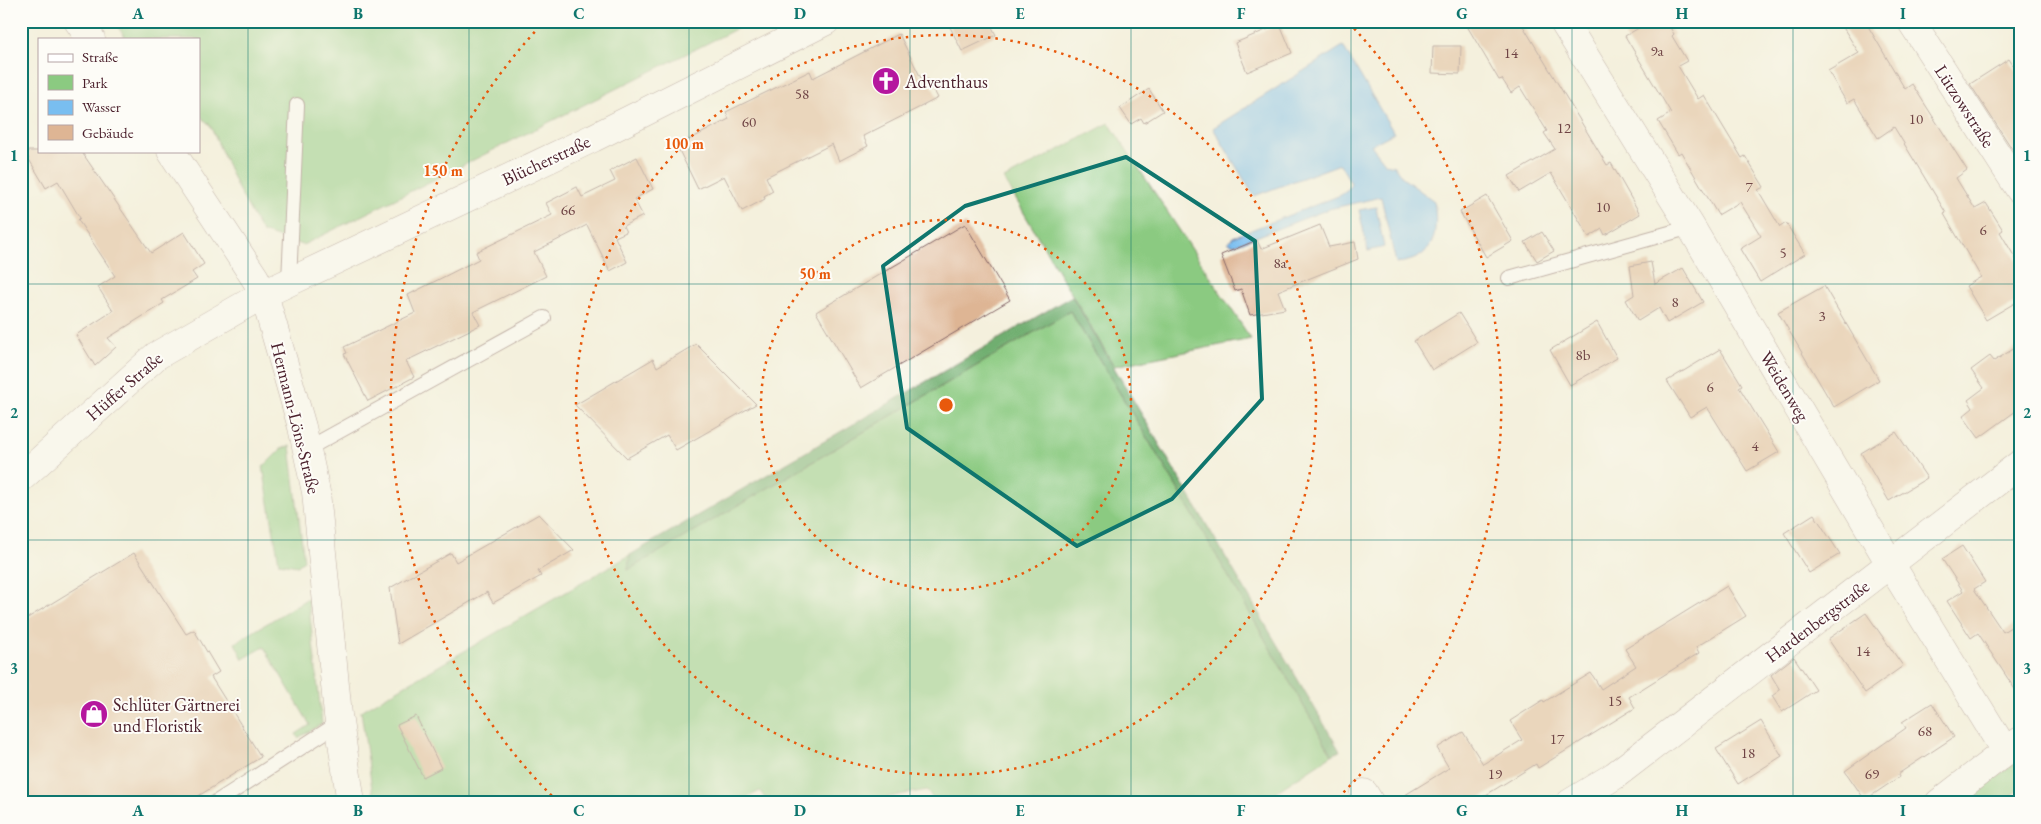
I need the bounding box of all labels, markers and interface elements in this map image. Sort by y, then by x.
text: A [131,3,144,24]
text: B [353,3,363,24]
text: C [573,3,585,24]
text: D [794,3,806,24]
text: E [1015,3,1025,24]
text: F [1237,3,1246,24]
text: G [1456,3,1468,24]
text: H [1676,3,1689,24]
text: I [1900,3,1906,24]
legend [38,38,200,152]
house number: 9a [1650,41,1664,60]
house number: 14 [1504,43,1519,62]
text: Straße [82,47,118,66]
street label: Lützowstraße [1930,60,2000,152]
church icon: Adventhaus [871,66,901,96]
place label: Adventhaus [904,70,988,93]
text: Park [82,73,109,92]
house number: 58 [795,84,809,103]
text: Wasser [82,97,121,116]
house number: 10 [1909,109,1923,128]
house number: 60 [742,112,756,131]
house number: 12 [1557,118,1572,137]
text: Gebäude [82,123,134,142]
street label: Blücherstraße [498,130,594,190]
text: 100 m [664,134,704,153]
text: 1 [10,145,18,166]
text: 1 [2023,145,2031,166]
text: 150 m [423,161,463,180]
house number: 7 [1745,177,1753,196]
house number: 10 [1596,197,1610,216]
house number: 66 [561,200,575,219]
house number: 6 [1979,220,1987,239]
house number: 5 [1779,243,1787,262]
house number: 8a [1273,253,1287,272]
text: 50 m [799,264,831,283]
house number: 8 [1671,292,1679,311]
house number: 3 [1818,306,1826,325]
street label: Hermann-Löns-Straße [266,340,326,496]
house number: 8b [1576,345,1591,364]
street label: Hüffer Straße [81,347,167,425]
street label: Weidenweg [1755,347,1815,426]
house number: 6 [1706,377,1714,396]
centre of rings [937,396,955,414]
text: 2 [10,402,19,423]
text: 2 [2023,402,2032,423]
house number: 4 [1751,436,1759,455]
street label: Hardenbergstraße [1760,574,1874,668]
house number: 14 [1856,641,1871,660]
text: 3 [10,658,18,679]
text: 3 [2023,658,2031,679]
house number: 15 [1608,691,1622,710]
place label: Schlüter Gärtnerei und Floristik [113,693,241,737]
shop icon: Schlüter Gärtnerei und Floristik [79,699,109,729]
house number: 68 [1918,721,1932,740]
house number: 17 [1550,729,1565,748]
house number: 18 [1741,743,1755,762]
house number: 19 [1488,764,1502,783]
house number: 69 [1865,764,1879,783]
text: A [131,800,144,821]
text: B [353,800,363,821]
text: C [573,800,585,821]
text: D [794,800,806,821]
text: E [1015,800,1025,821]
text: F [1237,800,1246,821]
text: G [1456,800,1468,821]
text: H [1676,800,1689,821]
text: I [1900,800,1906,821]

